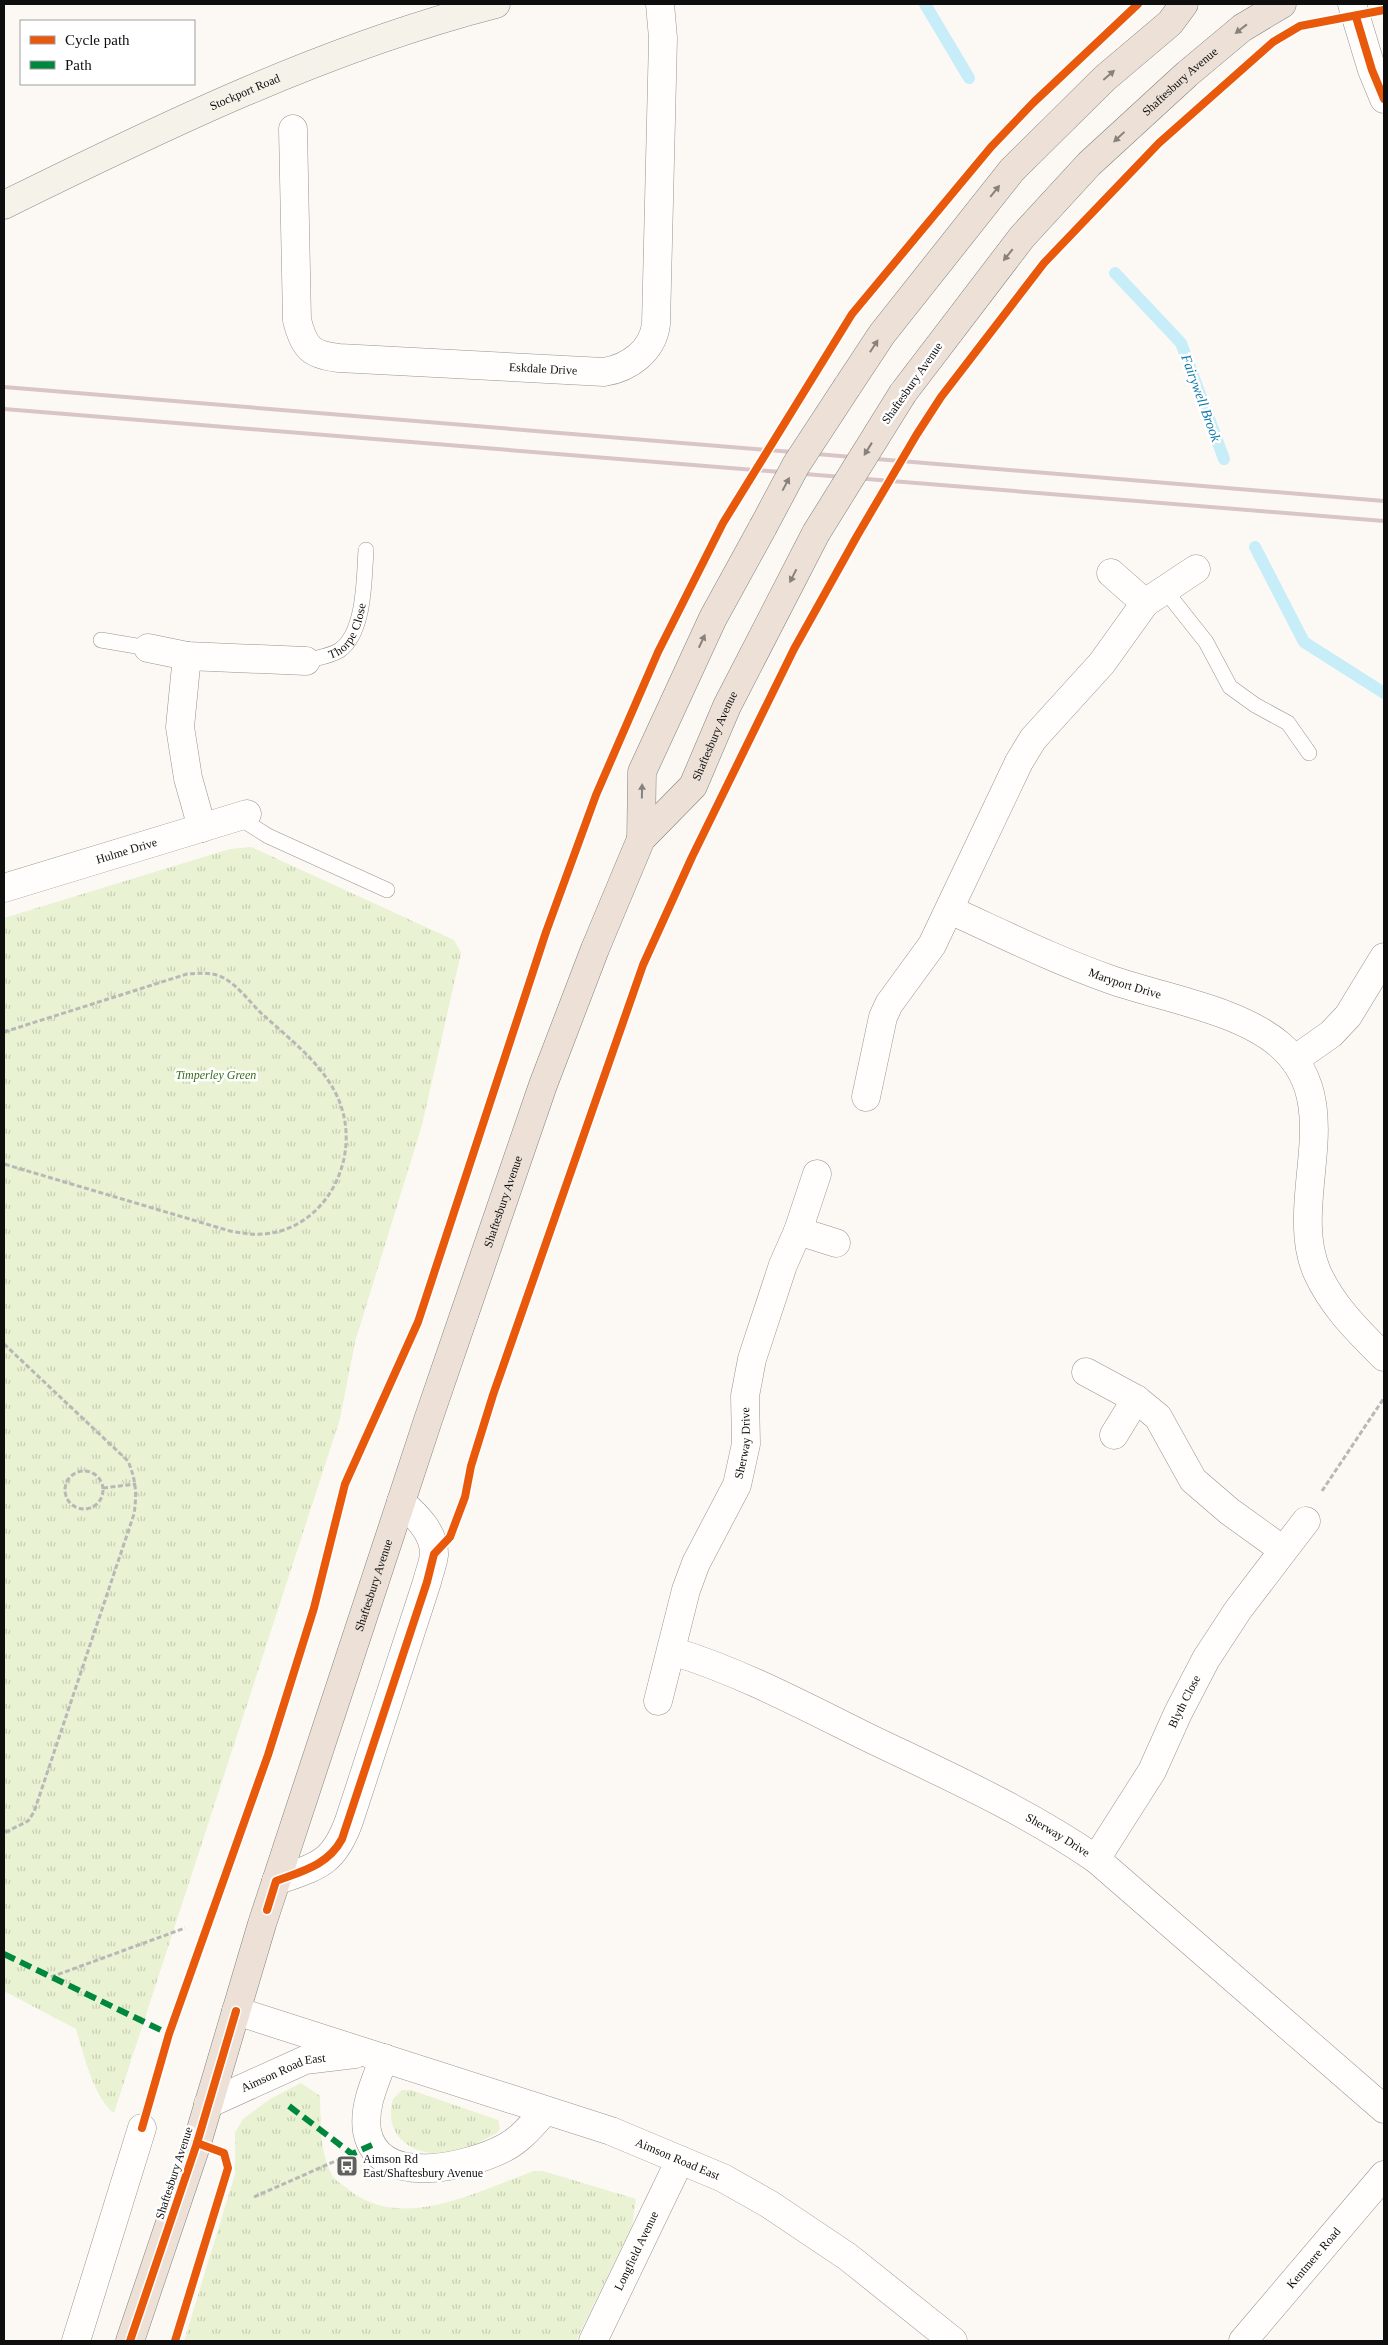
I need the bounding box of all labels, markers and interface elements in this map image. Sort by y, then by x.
legend [20,20,195,85]
one-way arrow [1234,24,1247,35]
text: Cycle path [65,32,130,48]
street label: Shaftesbury Avenue [1139,44,1220,119]
text: Path [65,57,92,73]
one-way arrow [1103,69,1115,81]
street label: Stockport Road [208,71,282,113]
one-way arrow [1112,131,1125,142]
one-way arrow [990,185,1001,198]
one-way arrow [1002,248,1013,261]
one-way arrow [869,340,879,353]
street label: Shaftesbury Avenue [879,340,945,426]
water label: Fairywell Brook [1178,351,1224,444]
street label: Eskdale Drive [509,360,578,378]
one-way arrow [863,442,872,455]
one-way arrow [782,477,790,492]
one-way arrow [789,568,797,583]
street label: Thorpe Close [326,602,369,662]
one-way arrow [698,634,706,648]
street label: Shaftesbury Avenue [689,689,740,783]
one-way arrow [638,782,646,798]
street label: Hulme Drive [94,835,159,867]
street label: Maryport Drive [1087,965,1163,1001]
park label: Timperley Green [176,1068,256,1082]
street label: Shaftesbury Avenue [481,1154,525,1249]
street label: Sherway Drive [732,1407,753,1480]
street label: Shaftesbury Avenue [352,1538,395,1633]
street label: Blyth Close [1165,1673,1203,1730]
street label: Sherway Drive [1023,1810,1092,1860]
street label: Aimson Road East [239,2051,327,2095]
street label: Shaftesbury Avenue [152,2125,196,2221]
street label: Aimson Road East [633,2135,722,2183]
place label: Aimson Rd East/Shaftesbury Avenue [363,2152,483,2180]
bus stop icon: Aimson Rd East/Shaftesbury Avenue [335,2154,359,2178]
street label: Longfield Avenue [611,2209,661,2293]
street label: Kentmere Road [1284,2225,1343,2291]

